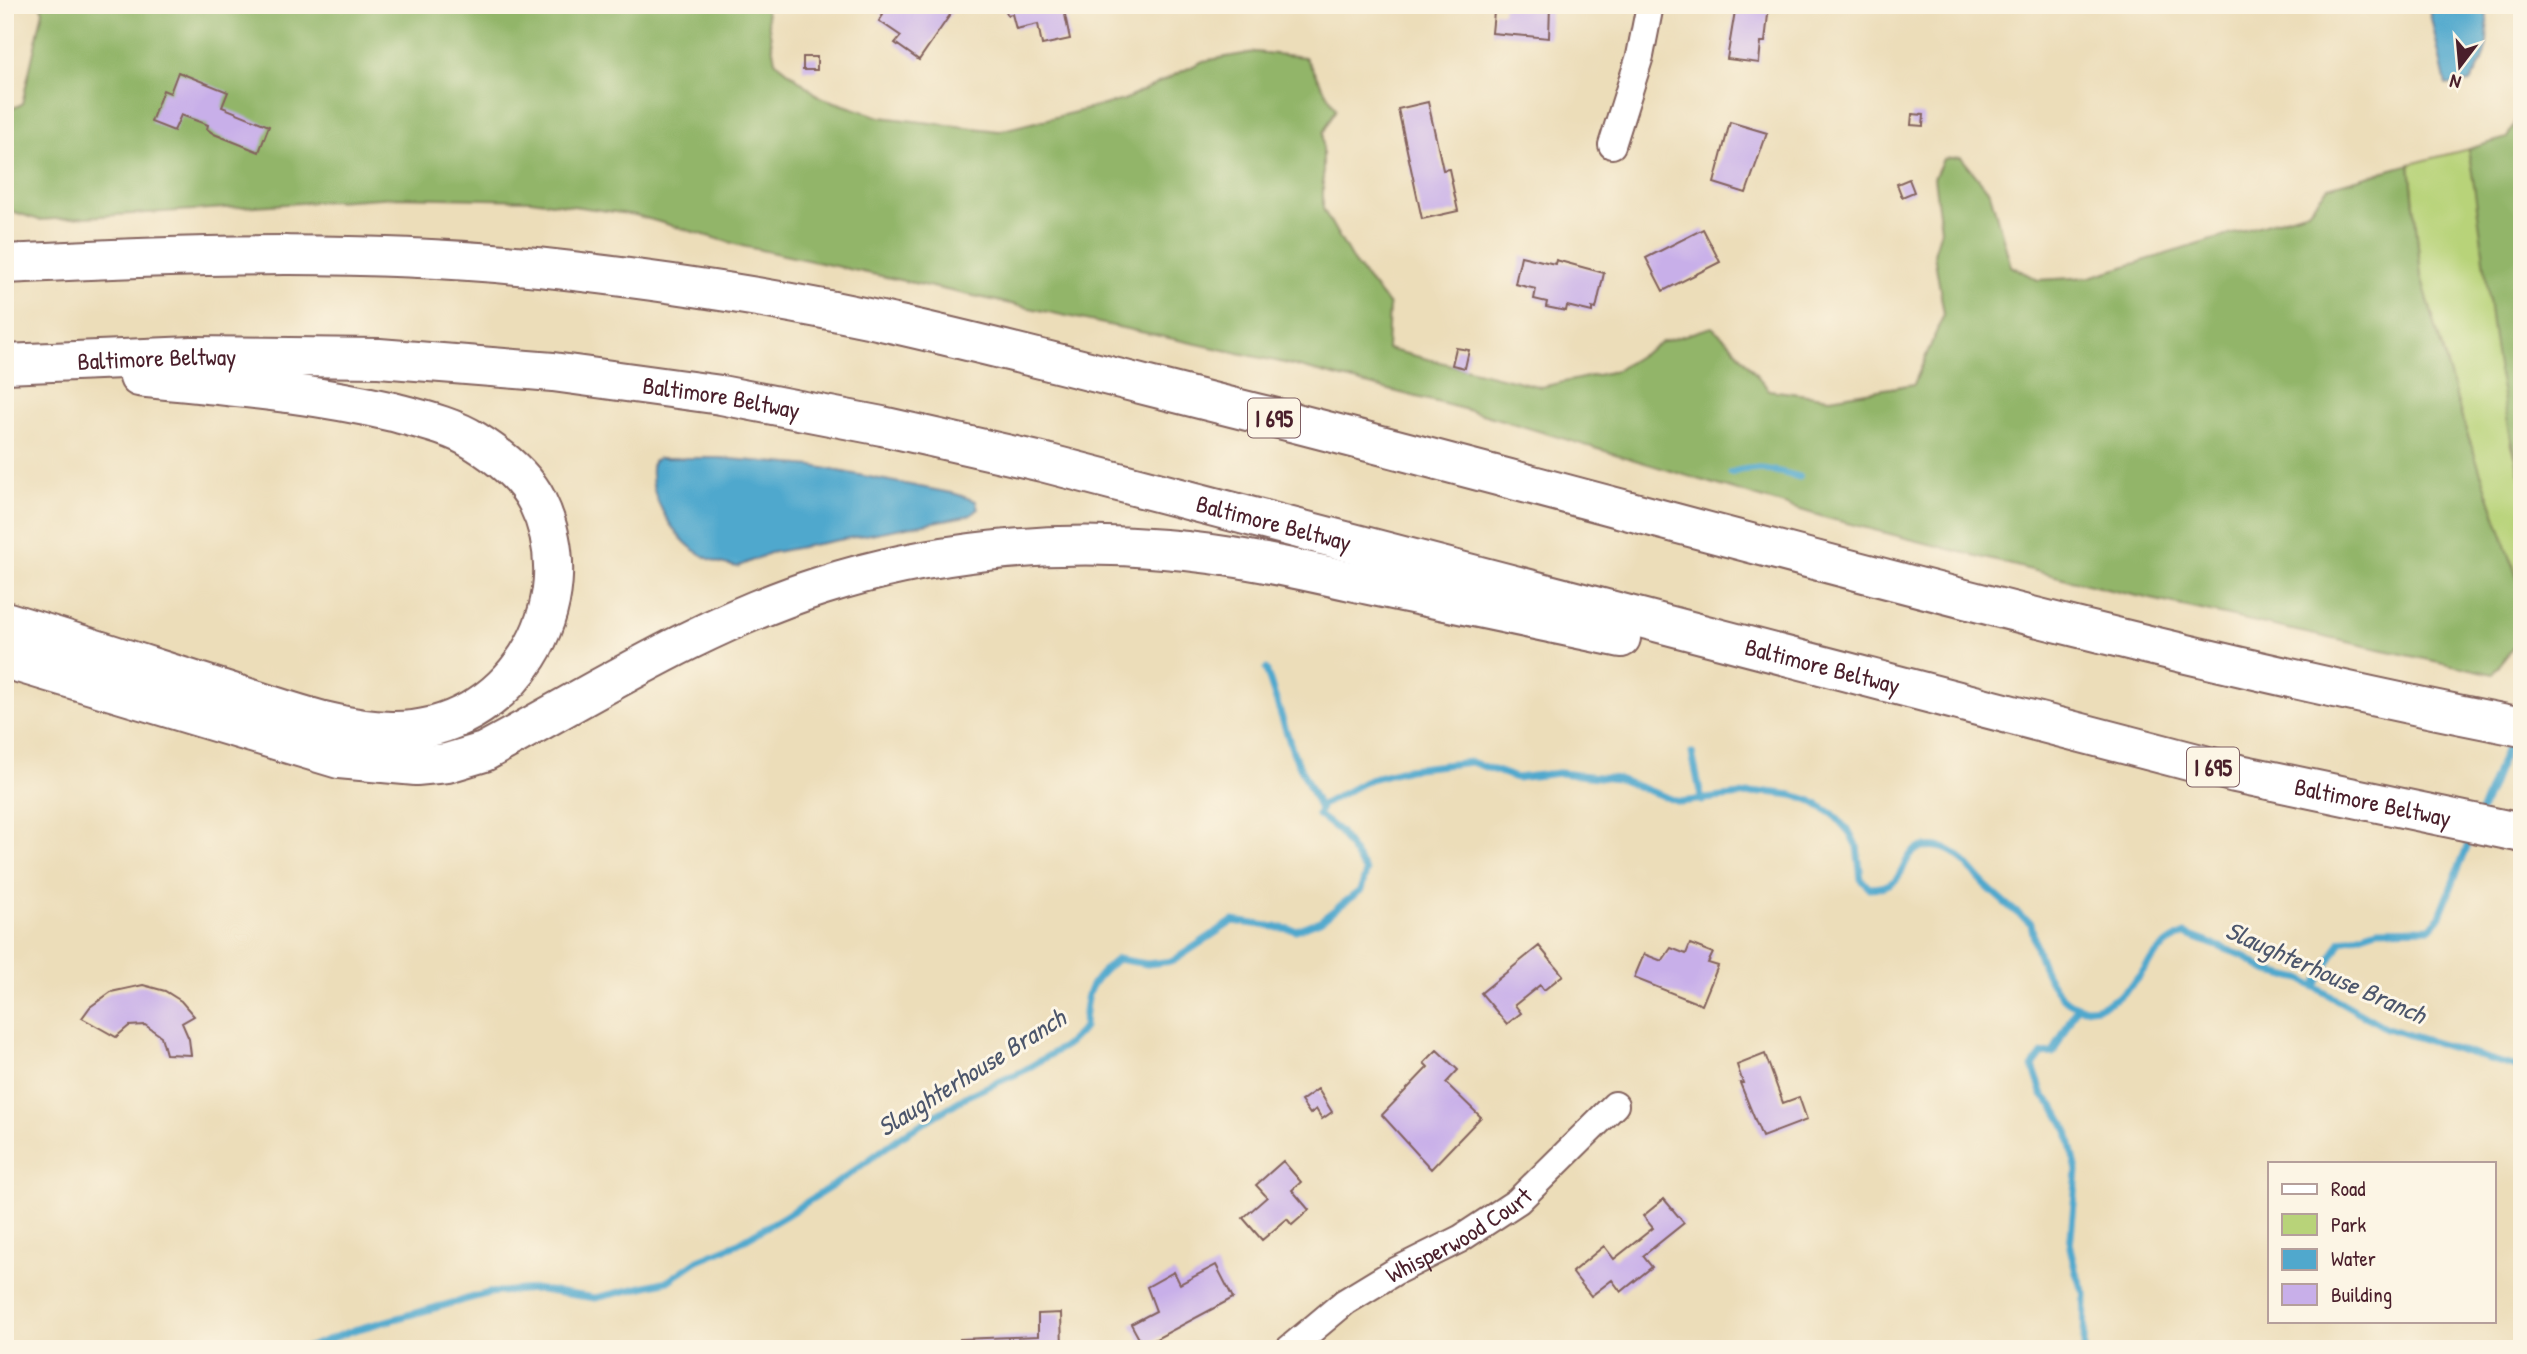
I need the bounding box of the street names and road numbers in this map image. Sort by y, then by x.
street label: Baltimore Beltway [77,340,237,377]
street label: Baltimore Beltway [641,368,803,426]
road number: I 695 [1248,398,1300,438]
street label: Baltimore Beltway [1193,487,1355,558]
street label: Baltimore Beltway [1742,630,1904,701]
road number: I 695 [2187,748,2239,786]
street label: Baltimore Beltway [2292,770,2454,834]
street label: Whisperwood Court [1379,1180,1539,1290]

